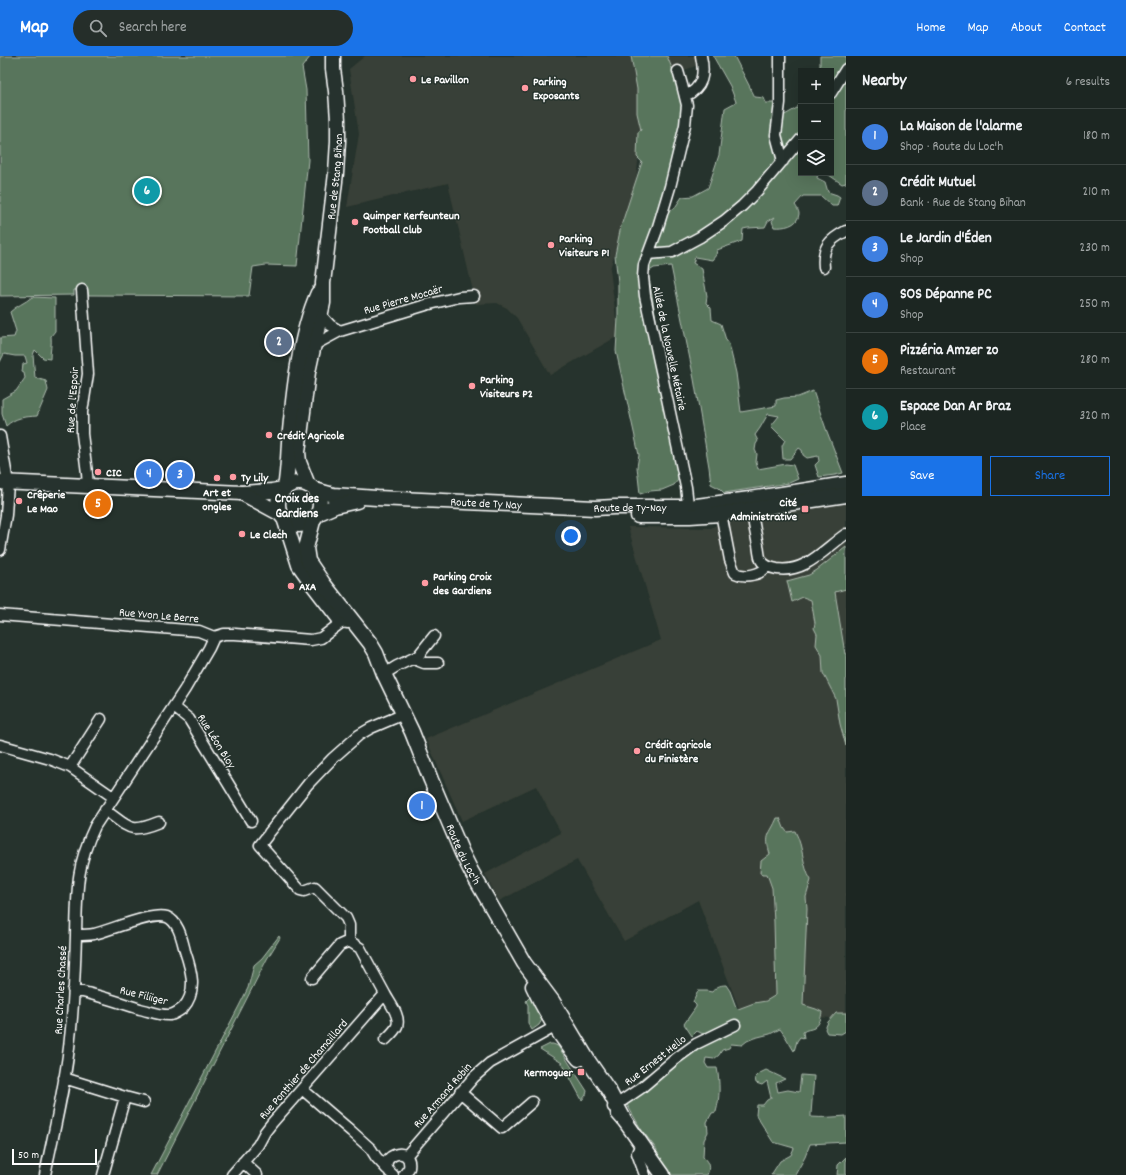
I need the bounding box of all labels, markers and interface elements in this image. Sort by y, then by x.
search box [73,10,353,46]
text: Map [20,15,49,42]
icon: search [87,17,109,39]
text: Search here [119,17,187,39]
text: Home [916,18,945,38]
text: Map [967,18,989,38]
text: About [1011,18,1042,38]
text: Contact [1064,18,1106,38]
map controls [798,68,834,176]
button: + [798,68,834,104]
text: Nearby [862,70,906,94]
place label: Le Pavillon [421,72,469,89]
text: 6 results [1066,73,1110,92]
marker: Le Pavillon [408,74,418,84]
place label: Parking Exposants [533,74,579,105]
marker: Parking Exposants [520,83,530,93]
button: − [798,104,834,140]
text: La Maison de l'alarme [900,116,1022,138]
text: 1 [874,127,876,146]
text: 180 m [1083,127,1110,146]
street label: Rue de Stang Bihan [324,133,348,221]
text: Shop · Route du Loc'h [900,138,1003,157]
button: layers [798,140,834,176]
text: Crédit Mutuel [900,172,976,194]
pin: 6 [134,176,160,206]
text: 2 [872,183,878,202]
text: 210 m [1082,183,1110,202]
text: Bank · Rue de Stang Bihan [900,194,1026,213]
place label: Quimper Kerfeunteun Football Club [363,208,460,239]
marker: Quimper Kerfeunteun Football Club [350,217,360,227]
text: Le Jardin d'Éden [900,228,992,250]
place label: Parking Visiteurs P1 [559,231,610,262]
text: 3 [872,239,878,258]
text: 230 m [1080,239,1110,258]
marker: Parking Visiteurs P1 [546,240,556,250]
text: Shop [900,250,923,269]
street label: Rue Pierre Mocaër [362,281,445,320]
street label: Allée de la Nouvelle Métairie [647,284,690,412]
text: SOS Dépanne PC [900,284,992,306]
text: 4 [872,295,878,314]
text: 250 m [1079,295,1110,314]
text: Shop [900,306,923,325]
pin: 2 [266,327,292,357]
text: Pizzéria Amzer zo [900,340,998,362]
text: 5 [872,351,878,370]
text: 280 m [1080,351,1110,370]
text: Restaurant [900,362,956,381]
street label: Rue de l'Espoir [63,366,84,434]
place label: Parking Visiteurs P2 [480,372,533,403]
marker: Parking Visiteurs P2 [467,381,477,391]
text: Espace Dan Ar Braz [900,396,1011,418]
text: 6 [872,407,878,426]
text: 320 m [1080,407,1110,426]
text: Place [900,418,926,437]
place label: Crédit Agricole [277,428,345,445]
marker: Crédit Agricole [264,430,274,440]
button: Save [862,456,982,496]
button: Share [990,456,1110,496]
pin: 4 [136,459,162,489]
pin: 3 [167,460,193,490]
place label: CIC [106,465,122,482]
marker: CIC [93,467,103,477]
place label: Ty Lily [241,470,269,487]
marker: Ty Lily [228,472,238,482]
marker: Art et ongles [212,473,222,483]
place label: Art et ongles [202,485,232,516]
place label: Crêperie Le Mao [27,487,66,518]
pin: 5 [85,489,111,519]
district label: Croix des Gardiens [275,490,320,524]
street label: Route de Ty Nay [450,494,523,515]
place label: Cité Administrative [730,495,798,526]
marker: Crêperie Le Mao [14,496,24,506]
street label: Route de Ty-Nay [593,500,667,518]
marker: Cité Administrative [800,504,810,514]
your location [561,526,581,546]
place label: Le Clech [250,527,288,544]
marker: Le Clech [237,529,247,539]
place label: Parking Croix des Gardiens [433,569,492,600]
marker: Parking Croix des Gardiens [420,578,430,588]
place label: AXA [299,579,317,596]
marker: AXA [286,581,296,591]
street label: Rue Yvon Le Berre [118,605,200,628]
street label: Rue Léon Bloy [192,711,240,773]
place label: Crédit agricole du Finistère [645,737,712,768]
marker: Crédit agricole du Finistère [632,746,642,756]
pin: 1 [409,791,435,821]
street label: Route du Loc'h [441,822,484,888]
street label: Rue Charles Chassé [51,945,72,1035]
street label: Rue Filiiger [118,982,170,1011]
street label: Rue Ponthier de Chamaillard [256,1016,353,1124]
street label: Rue Ernest Hello [621,1032,691,1091]
street label: Rue Armand Robin [410,1059,477,1132]
place label: Kermoguer [524,1065,574,1082]
marker: Kermoguer [576,1067,586,1077]
scale bar [12,1147,97,1166]
text: 50 m [18,1148,39,1164]

